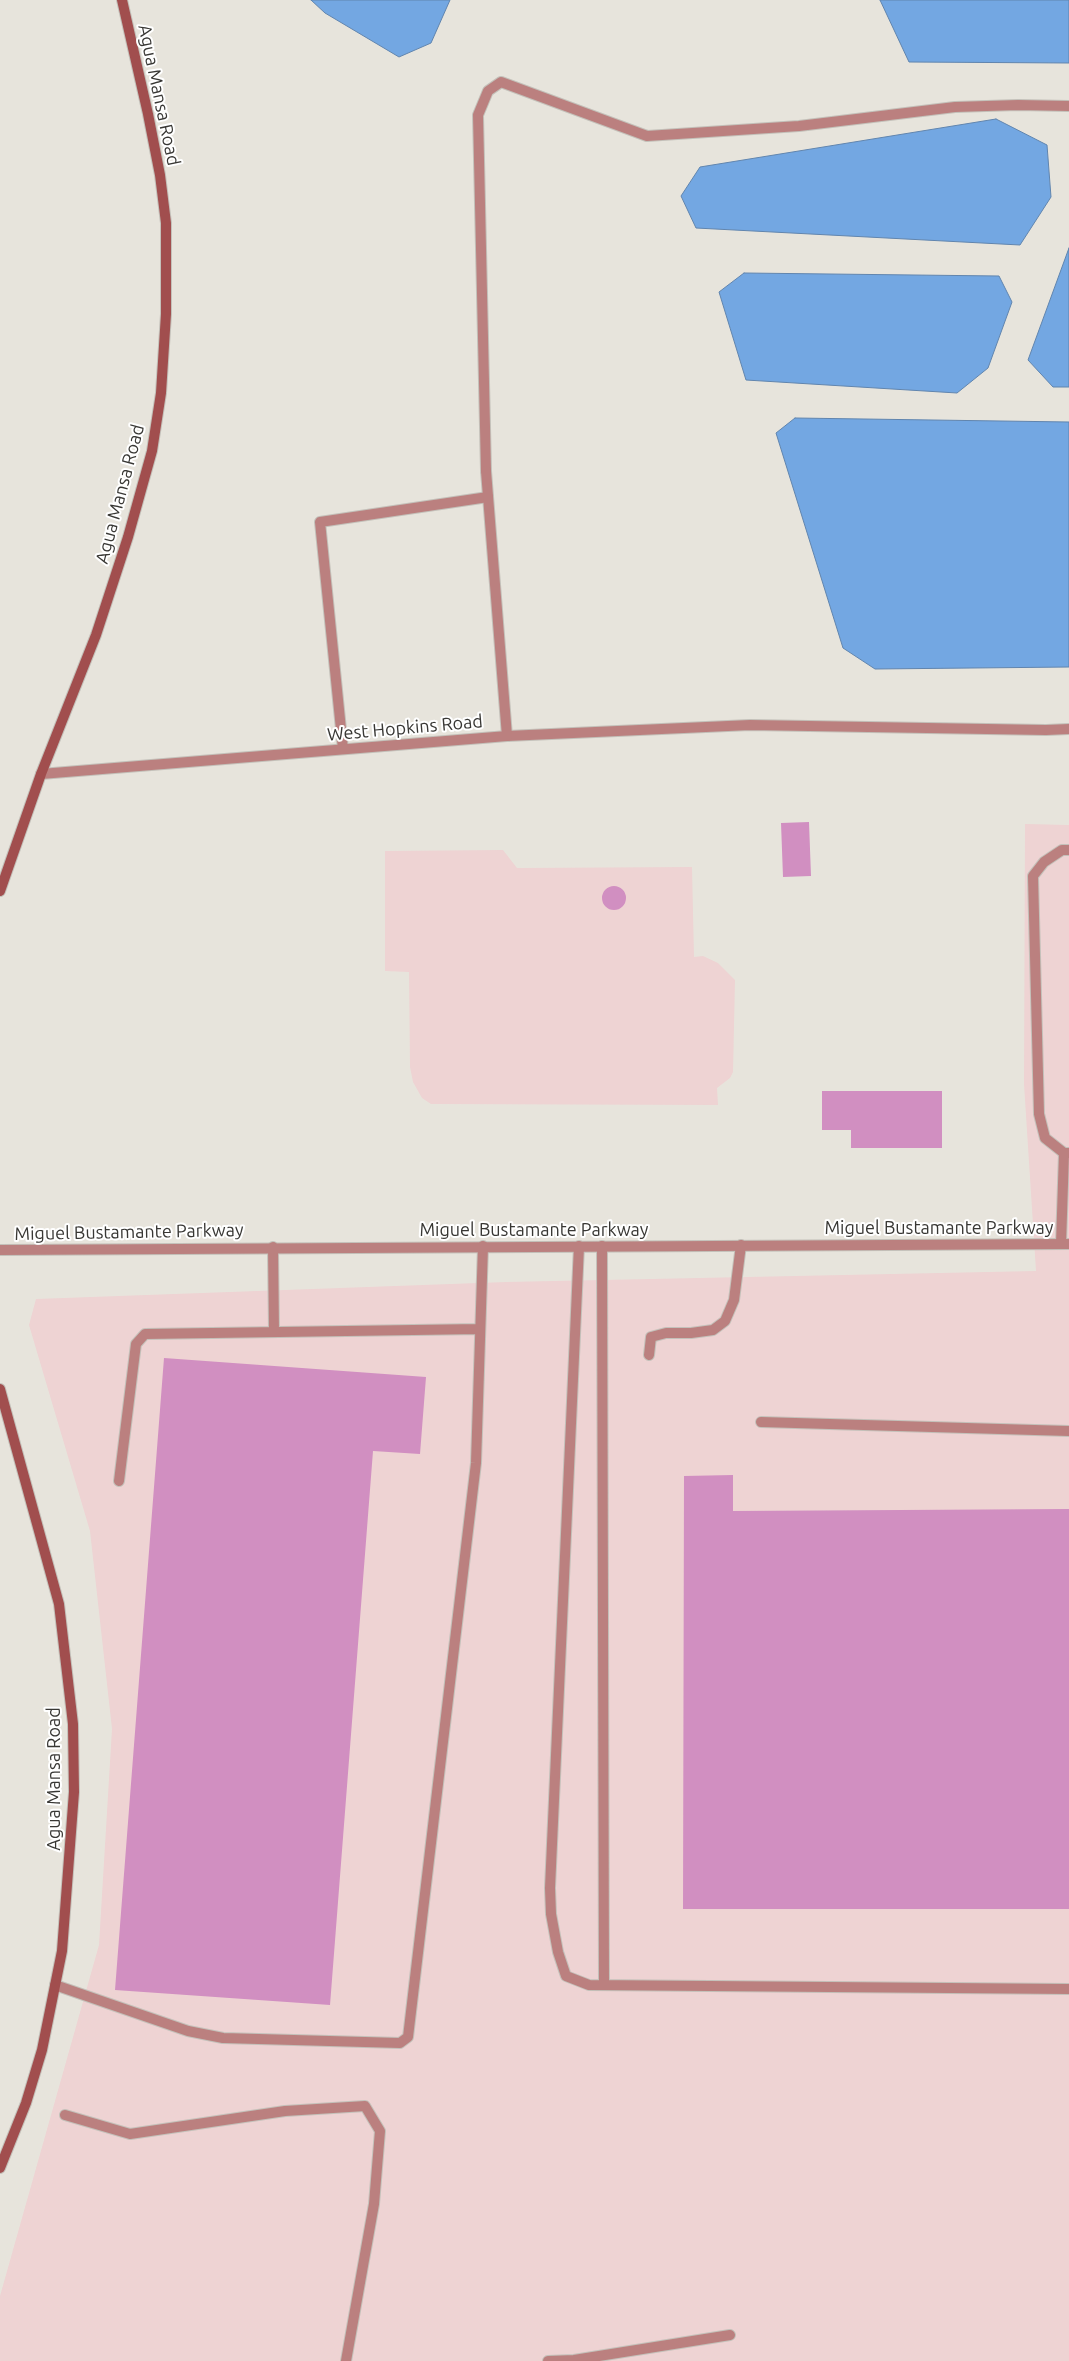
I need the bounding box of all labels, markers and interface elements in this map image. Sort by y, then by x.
street label: Agua Mansa Road [134,23,184,167]
street label: Agua Mansa Road [91,422,149,566]
street label: West Hopkins Road [326,710,484,746]
street label: Miguel Bustamante Parkway [824,1217,1054,1239]
street label: Miguel Bustamante Parkway [14,1219,244,1245]
street label: Miguel Bustamante Parkway [419,1219,649,1241]
street label: Agua Mansa Road [43,1707,65,1851]

